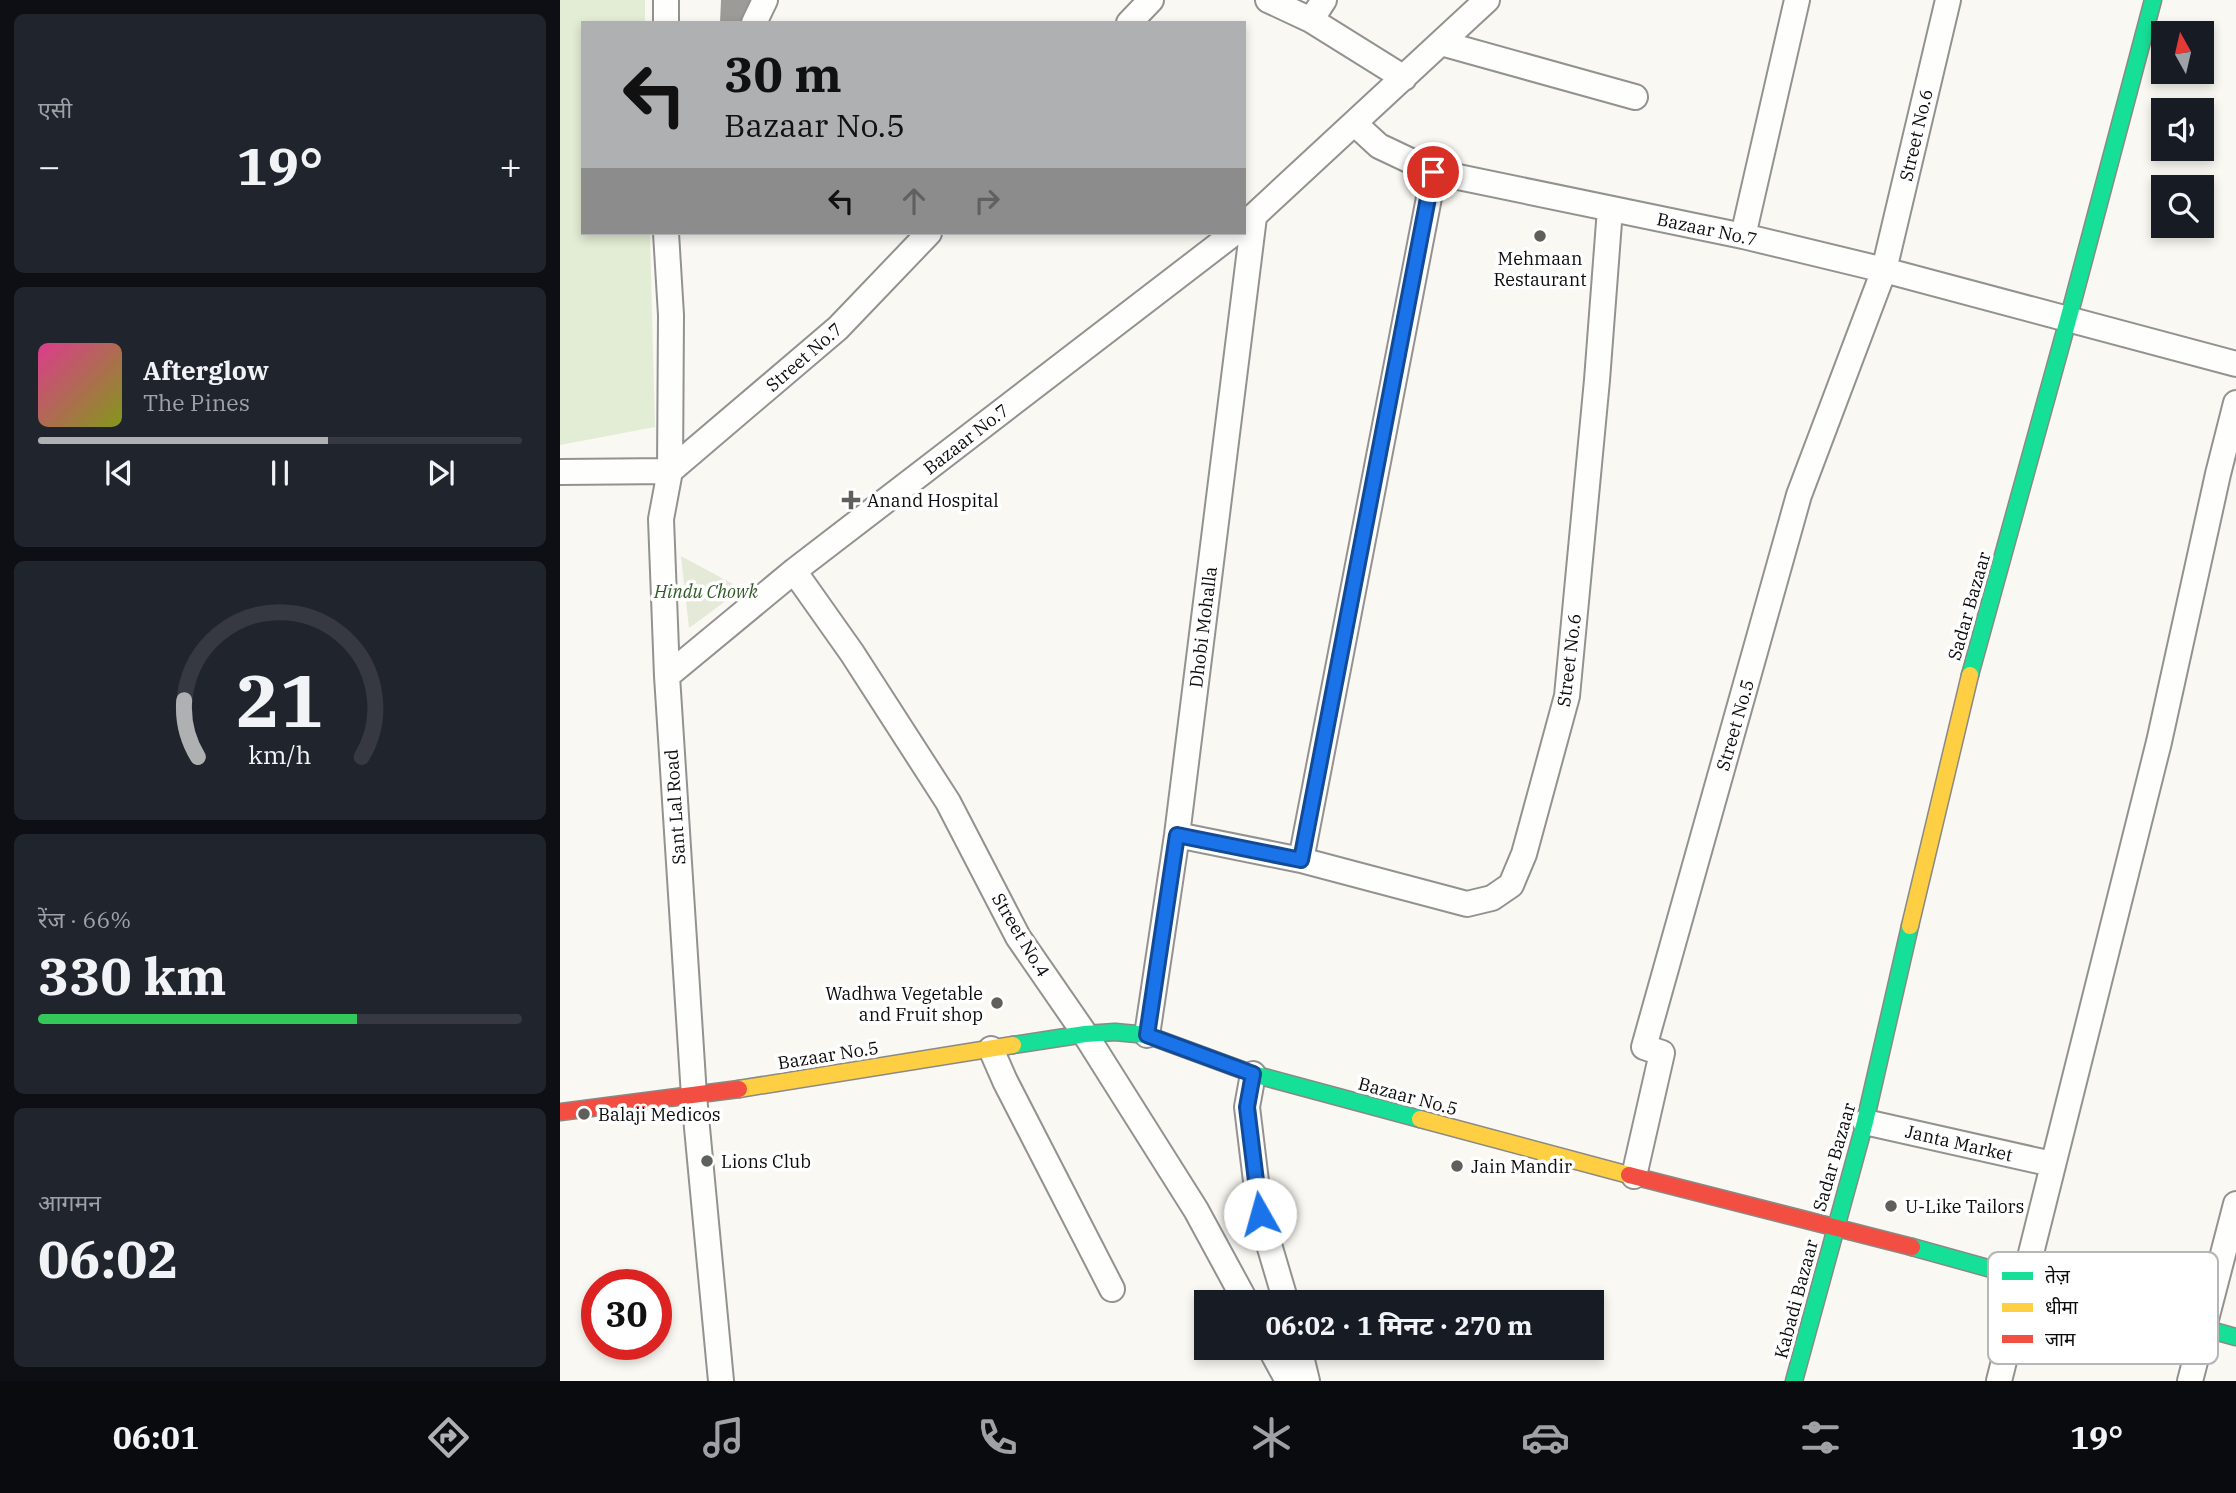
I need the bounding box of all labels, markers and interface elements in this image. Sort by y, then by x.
north arrow [2151,21,2214,84]
map controls [2151,21,2214,238]
text: 30 m [724,42,842,105]
icon: left [609,49,700,140]
street label: Street No.6 [1894,87,1938,183]
text: एसी [38,94,72,124]
button: sound [2151,98,2214,161]
text: Bazaar No.5 [724,104,905,146]
text: 19° [237,132,323,199]
text: − [38,141,61,190]
text: + [499,141,522,190]
pin [1403,142,1463,202]
icon: arrive [1414,153,1452,191]
button: search [2151,175,2214,238]
icon: left [822,182,860,220]
icon: ahead [895,182,933,220]
icon: right [968,182,1006,220]
street label: Bazaar No.7 [1655,207,1759,251]
marker: Mehmaan Restaurant [1532,228,1548,244]
place label: Mehmaan Restaurant [1493,247,1587,291]
street label: Street No.7 [761,318,847,396]
text: Afterglow [143,353,269,387]
text: The Pines [143,387,250,417]
street label: Bazaar No.7 [919,399,1013,479]
icon: previous [100,454,138,492]
icon: pause [261,454,299,492]
icon: next [422,454,460,492]
place label: Anand Hospital [867,489,999,512]
marker: Anand Hospital [841,490,861,510]
street label: Sadar Bazaar [1943,549,1995,663]
street label: Dhobi Mohalla [1184,565,1222,689]
park label: Hindu Chowk [653,580,758,603]
street label: Street No.6 [1552,612,1586,708]
text: 21 [236,652,324,747]
street label: Street No.5 [1711,677,1759,773]
text: km/h [248,737,312,770]
street label: Sant Lal Road [659,749,690,865]
street label: Street No.4 [987,889,1055,981]
text: रेंज · 66% [38,904,131,934]
text: 330 km [38,942,227,1009]
place label: Wadhwa Vegetable and Fruit shop [825,982,983,1026]
marker: Wadhwa Vegetable and Fruit shop [989,995,1005,1011]
street label: Bazaar No.5 [776,1036,880,1074]
street label: Bazaar No.5 [1356,1072,1460,1120]
street label: Sadar Bazaar [1808,1100,1860,1214]
place label: Balaji Medicos [598,1103,721,1126]
marker: Balaji Medicos [576,1106,592,1122]
street label: Janta Market [1903,1119,2015,1167]
place label: Lions Club [721,1150,811,1173]
marker: Lions Club [699,1153,715,1169]
place label: Jain Mandir [1471,1155,1572,1178]
marker: Jain Mandir [1449,1158,1465,1174]
position arrow [1223,1177,1297,1251]
text: आगमन [38,1187,101,1217]
place label: U-Like Tailors [1905,1195,2024,1218]
marker: U-Like Tailors [1883,1198,1899,1214]
text: 06:02 [38,1225,179,1292]
street label: Kabadi Bazaar [1769,1237,1823,1361]
legend [1988,1252,2218,1364]
text: तेज़ [2045,1264,2071,1288]
speed limit sign: 30 [581,1269,672,1360]
text: धीमा [2045,1295,2079,1319]
text: 06:02 · 1 मिनट · 270 m [1265,1308,1533,1342]
text: जाम [2045,1327,2076,1351]
icon: directions [424,1413,473,1462]
icon: music [699,1413,748,1462]
icon: phone [973,1413,1022,1462]
icon: climate [1247,1413,1296,1462]
icon: car [1521,1413,1570,1462]
icon: filters [1796,1413,1845,1462]
text: 06:01 [113,1416,199,1458]
text: 19° [2070,1416,2123,1458]

